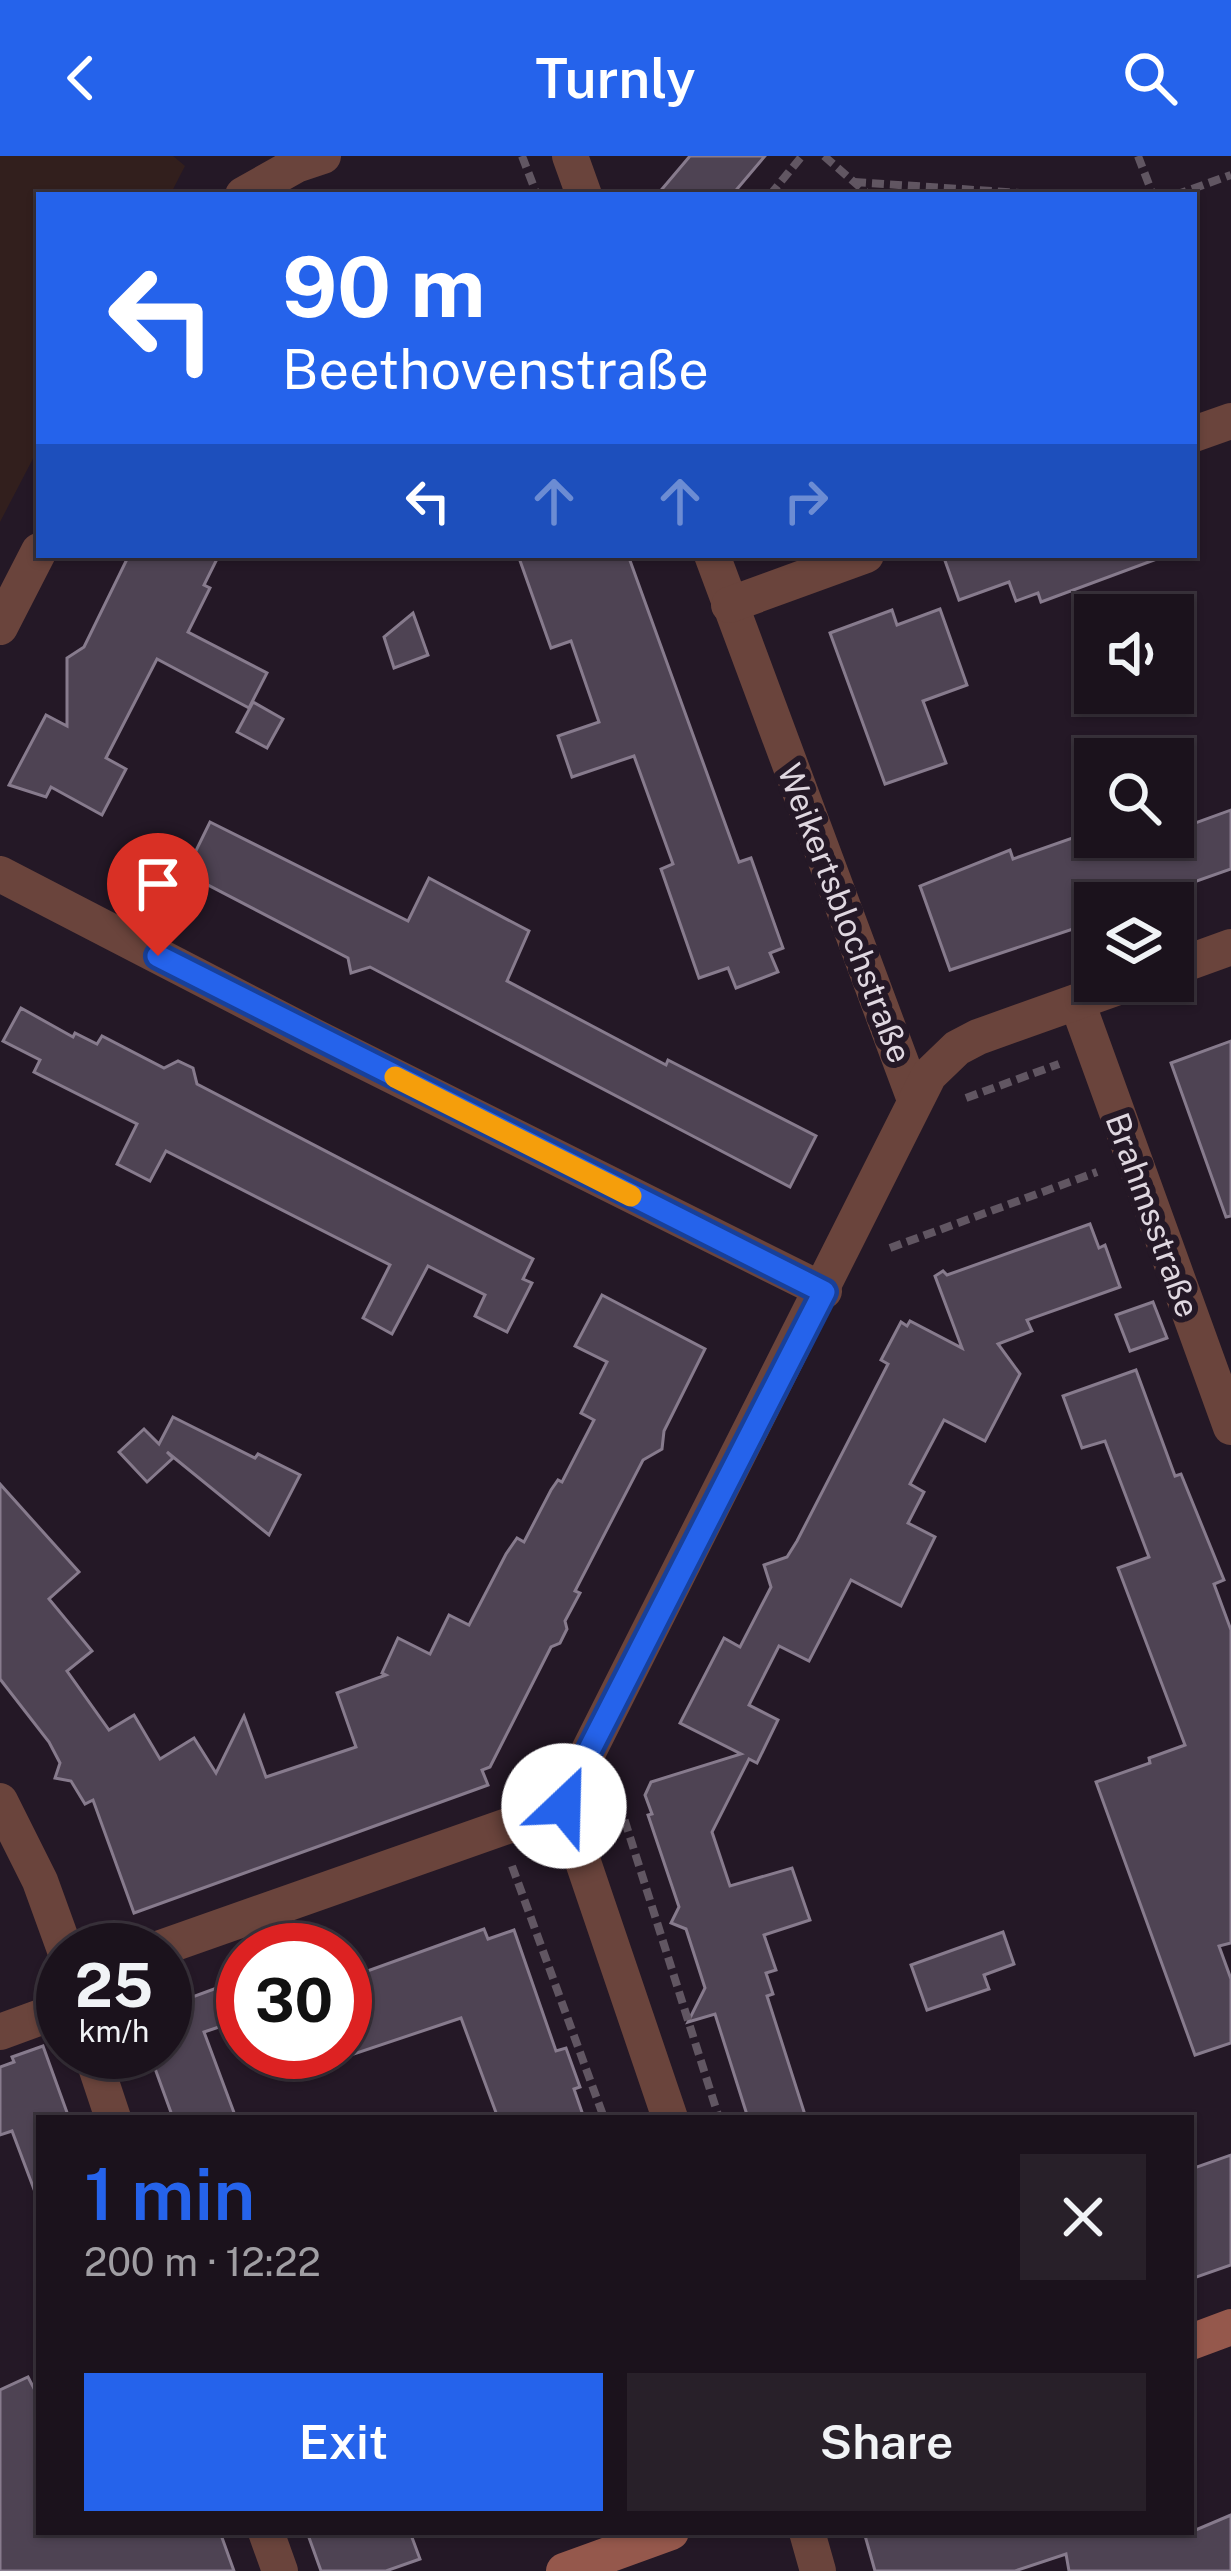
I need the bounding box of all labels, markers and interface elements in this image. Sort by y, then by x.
icon: back [48,45,114,111]
icon: search [1117,45,1183,111]
text: Turnly [535,47,696,110]
text: 90 m [282,237,485,336]
icon: left [84,240,240,396]
text: Beethovenstraße [282,338,709,401]
icon: left [395,468,461,534]
icon: ahead [521,468,587,534]
icon: ahead [647,468,713,534]
icon: right [773,468,839,534]
map controls [1074,594,1194,1002]
button: sound [1074,594,1194,714]
button: search [1074,738,1194,858]
street label: Weikertsblochstraße [770,758,920,1068]
pin [107,833,209,956]
icon: arrive [125,851,191,917]
button: layers [1074,882,1194,1002]
street label: Brahmsstraße [1098,1108,1208,1322]
position arrow [501,1743,627,1869]
speed limit sign: 30 [216,1923,372,2079]
text: 25 [75,1950,153,2021]
text: km/h [79,2013,149,2049]
text: 1 min [84,2152,255,2236]
button: close [1020,2154,1146,2280]
text: 200 m · 12:22 [84,2239,321,2285]
button: Exit [84,2373,603,2511]
button: Share [627,2373,1146,2511]

